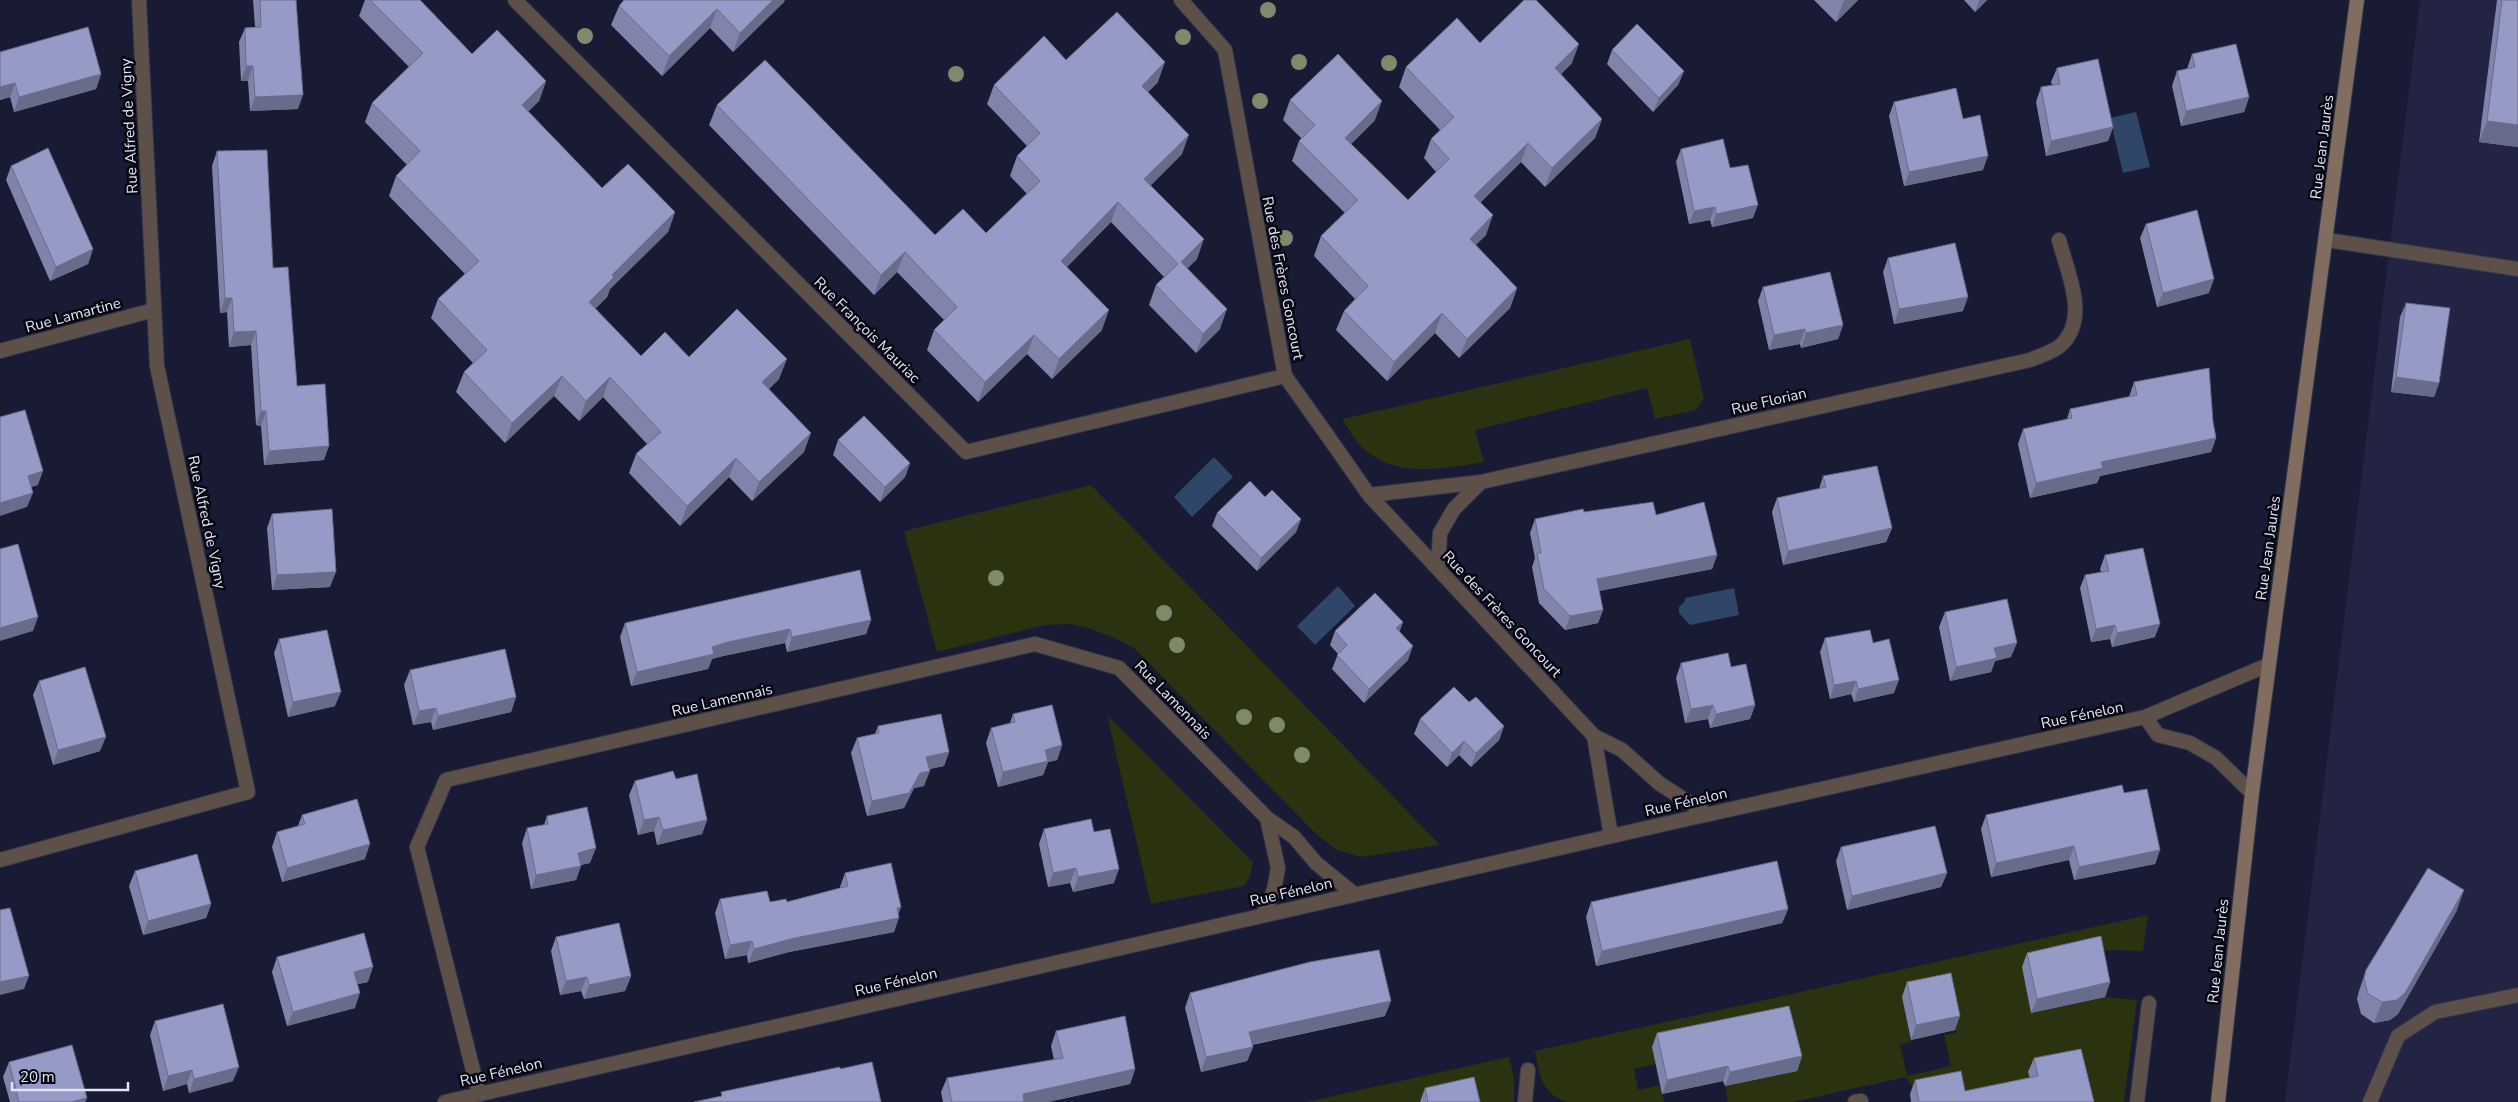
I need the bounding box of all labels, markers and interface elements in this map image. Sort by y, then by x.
street label: Rue Alfred de Vigny [115,57,143,194]
street label: Rue Jean Jaurès [2306,94,2338,200]
street label: Rue des Frères Goncourt [1257,195,1309,362]
street label: Rue François Mauriac [809,272,925,388]
street label: Rue Lamartine [23,293,123,337]
street label: Rue Florian [1729,383,1809,419]
street label: Rue Alfred de Vigny [183,454,231,591]
street label: Rue Jean Jaurès [2251,495,2285,601]
street label: Rue des Frères Goncourt [1438,546,1566,682]
street label: Rue Lamennais [1130,656,1216,744]
street label: Rue Lamennais [670,679,774,721]
street label: Rue Fénelon [2039,696,2125,734]
street label: Rue Fénelon [1643,783,1729,821]
street label: Rue Fénelon [1248,873,1334,911]
street label: Rue Jean Jaurès [2203,898,2233,1004]
street label: Rue Fénelon [853,963,939,1001]
street label: Rue Fénelon [458,1053,544,1091]
scale bar [12,1060,129,1092]
text: 20 m [20,1067,55,1087]

